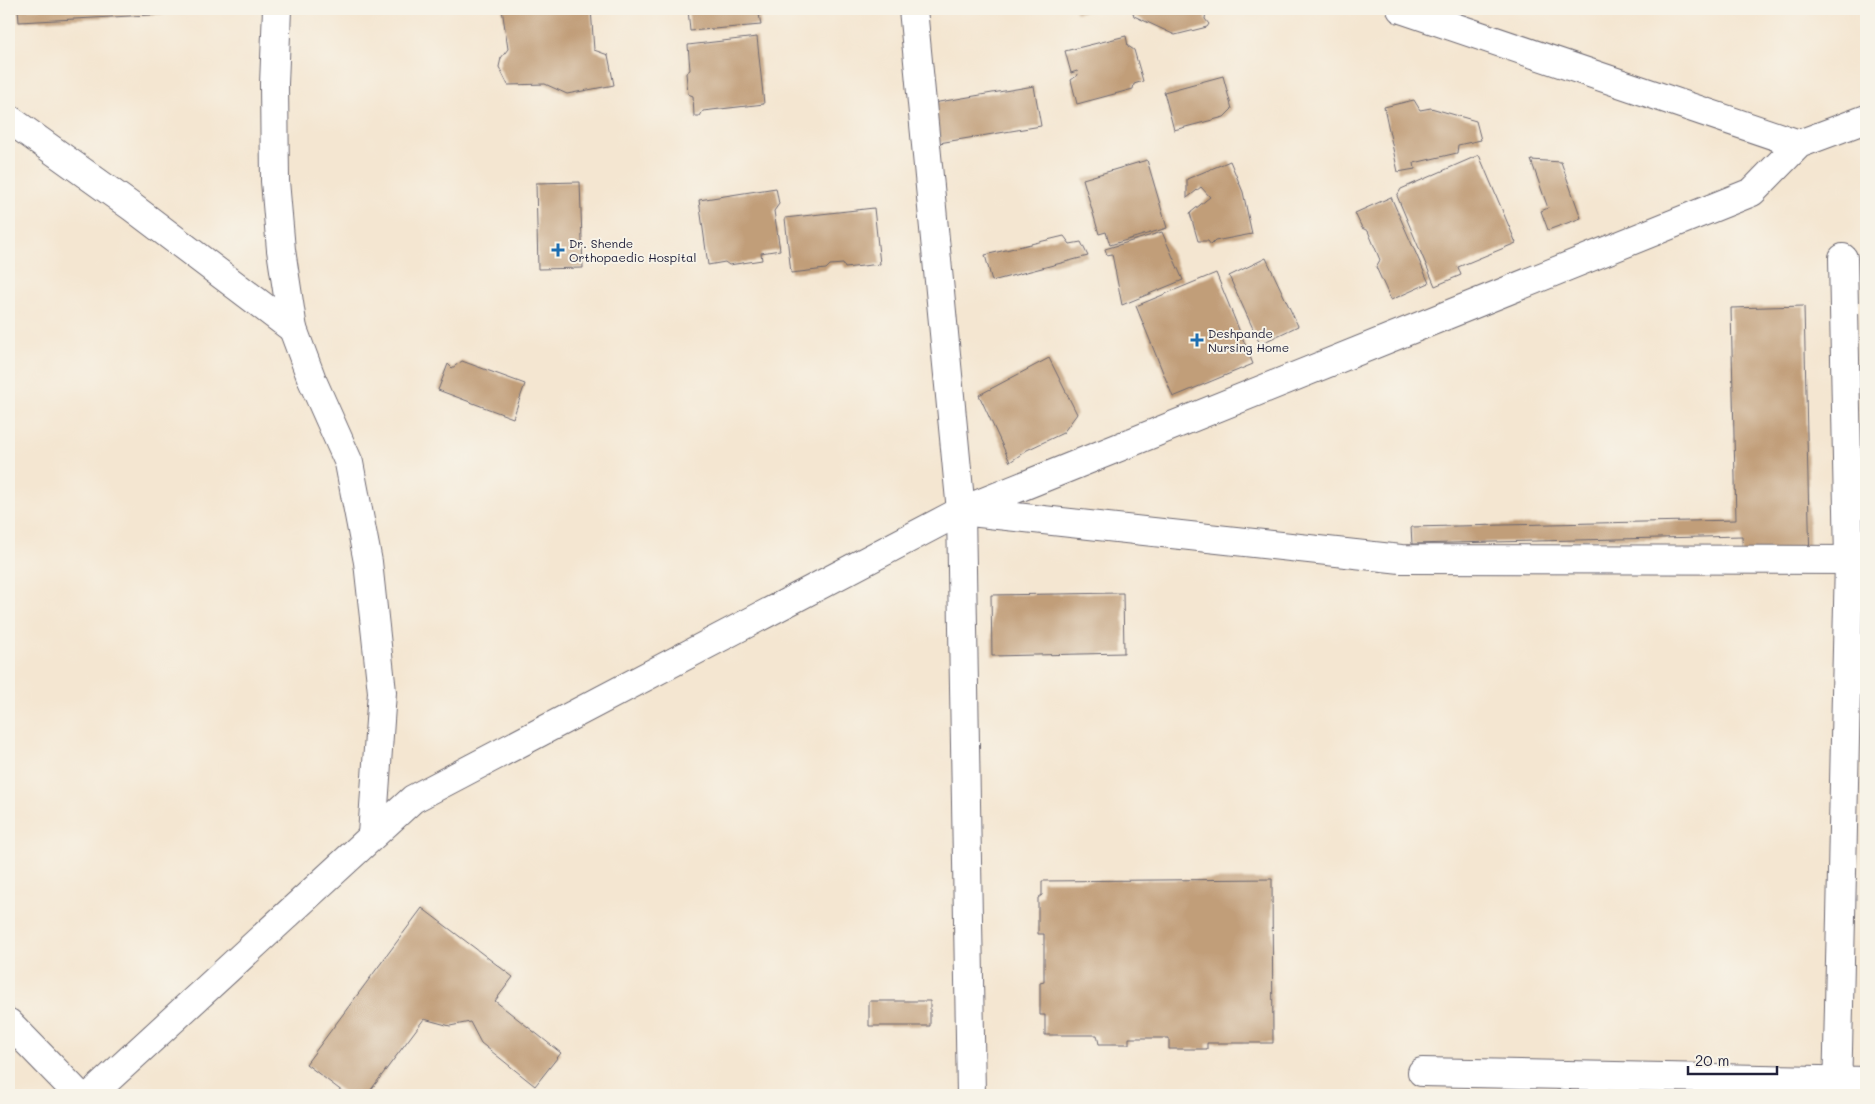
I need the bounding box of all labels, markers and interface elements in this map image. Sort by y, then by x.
place label: Dr. Shende Orthopaedic Hospital [569,235,697,265]
marker: Dr. Shende Orthopaedic Hospital [551,243,565,257]
place label: Deshpande Nursing Home [1208,325,1289,355]
marker: Deshpande Nursing Home [1190,333,1204,347]
scale bar [1688,1044,1776,1076]
text: 20 m [1695,1050,1729,1070]

